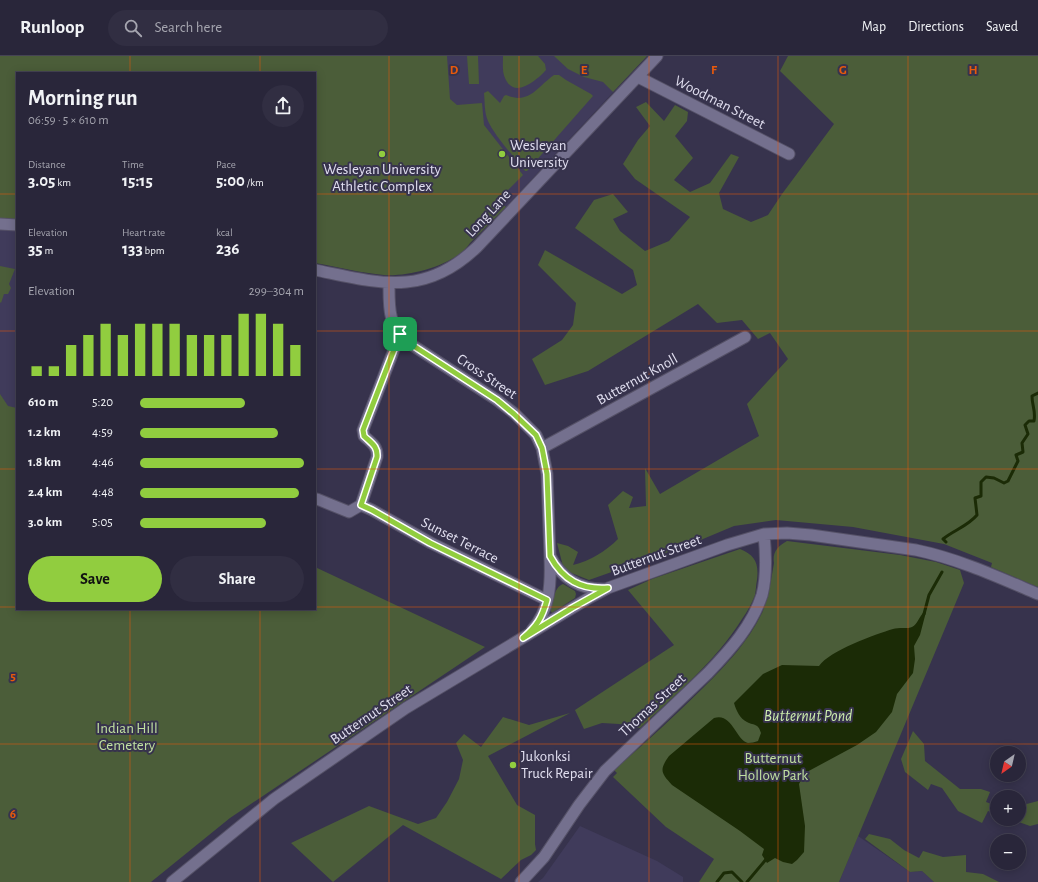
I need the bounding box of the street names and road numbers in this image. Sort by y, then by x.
street label: Woodman Street [672,73,768,132]
street label: Long Lane [463,187,514,240]
street label: Cross Street [454,351,520,402]
street label: Butternut Knoll [594,351,680,408]
street label: Sunset Terrace [419,515,501,566]
street label: Butternut Street [609,532,703,579]
street label: Thomas Street [616,671,689,740]
street label: Butternut Street [328,682,415,747]

